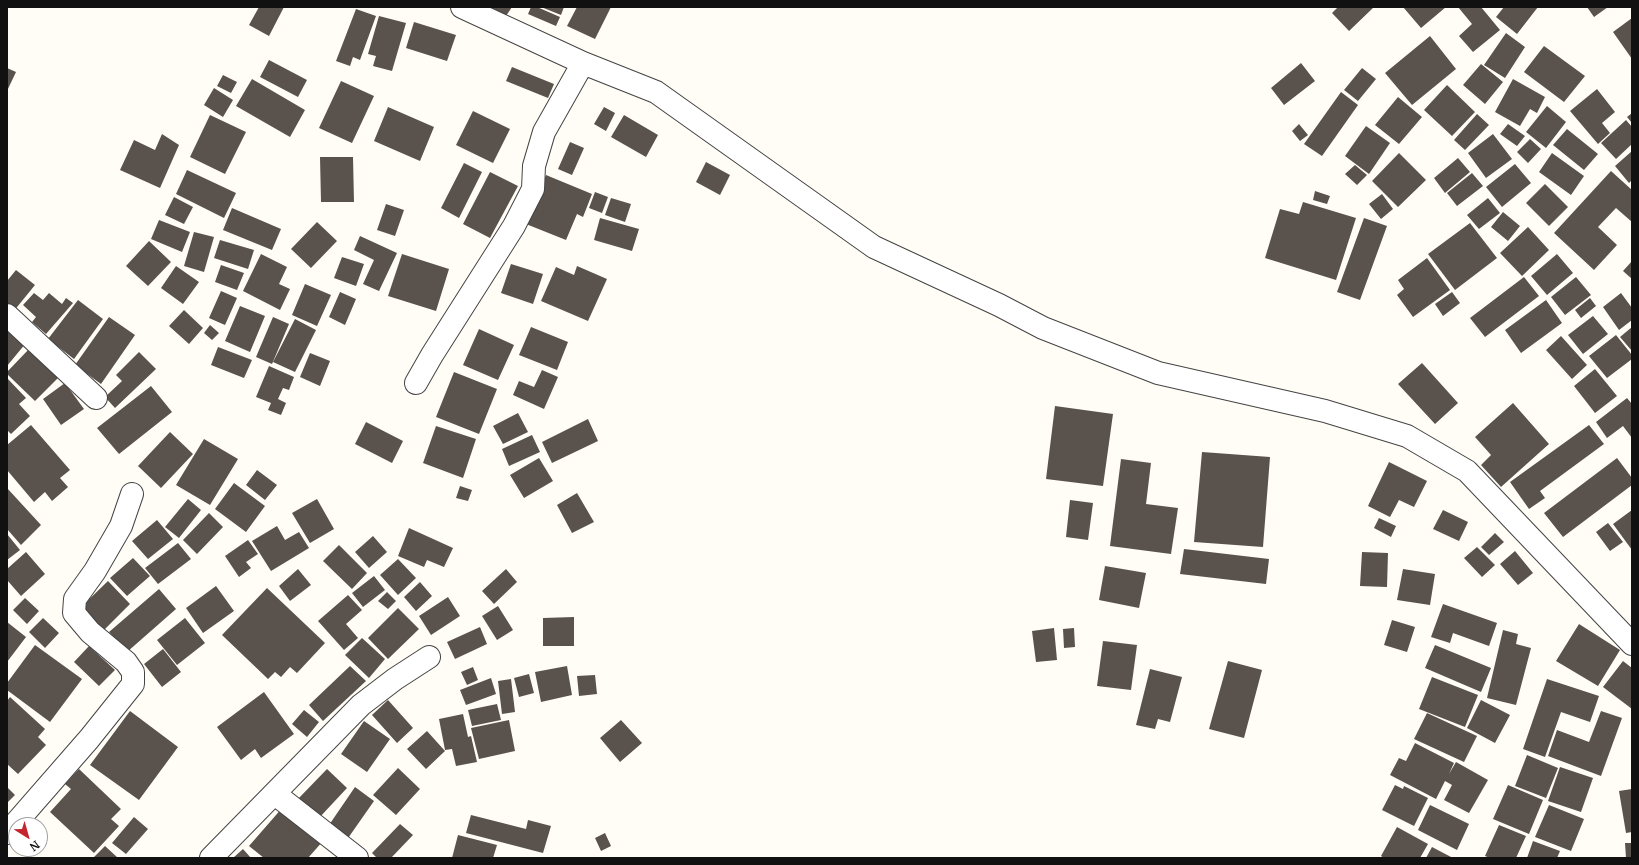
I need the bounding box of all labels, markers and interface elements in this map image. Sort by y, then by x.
north arrow [8,817,48,857]
text: N [27,838,42,854]

